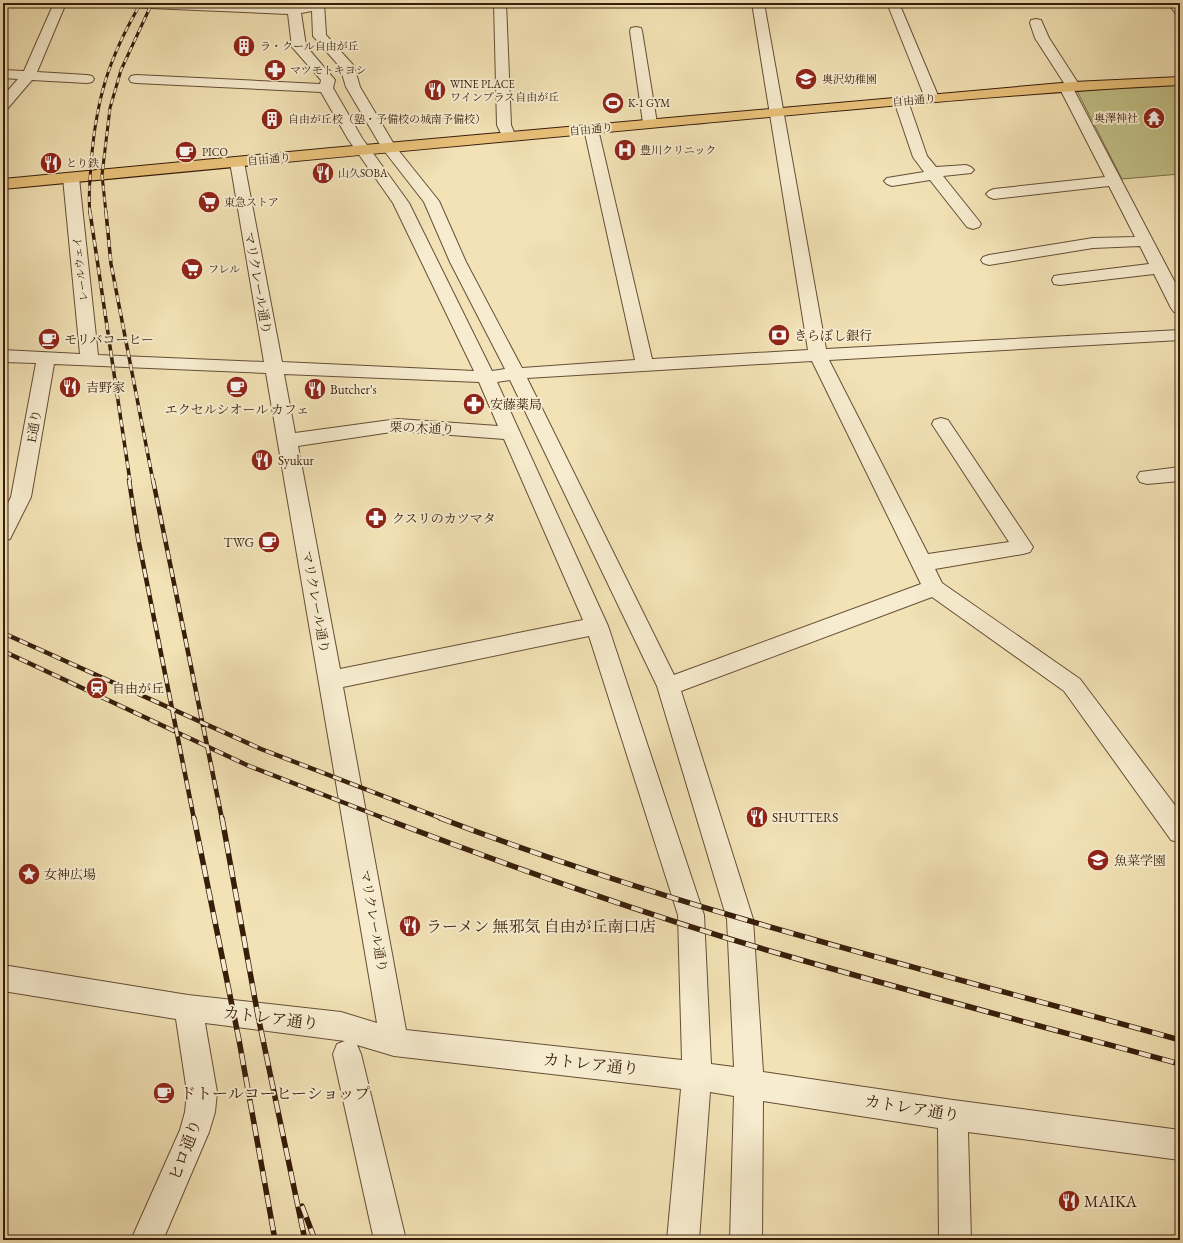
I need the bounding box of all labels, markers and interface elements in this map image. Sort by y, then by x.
building icon: ラ・クール自由が丘 [231,33,257,59]
place label: ラ・クール自由が丘 [260,39,359,53]
pharmacy icon: マツモトキヨシ [262,57,288,83]
place label: マツモトキヨシ [290,63,367,77]
school or university icon: 奥沢幼稚園 [793,66,819,92]
place label: 奥沢幼稚園 [822,72,877,86]
restaurant icon: WINE PLACE ワインプラス自由が丘 [422,77,448,103]
place label: WINE PLACE ワインプラス自由が丘 [450,77,559,104]
sports icon: K-1 GYM [600,90,626,116]
street label: 自由通り [891,91,937,109]
place label: K-1 GYM [628,96,670,110]
temple icon: 奥澤神社 [1141,105,1167,131]
building icon: 自由が丘校（塾・予備校の城南予備校） [259,106,285,132]
place label: 奥澤神社 [1094,111,1138,125]
place label: 自由が丘校（塾・予備校の城南予備校） [288,112,486,126]
street label: 自由通り [568,120,614,138]
hospital icon: 豊川クリニック [612,137,638,163]
cafe icon: PICO [173,139,199,165]
place label: 豊川クリニック [640,143,716,157]
place label: PICO [202,145,228,159]
restaurant icon: とり鉄 [38,150,64,176]
street label: 自由通り [246,150,292,168]
place label: とり鉄 [66,156,99,170]
restaurant icon: 山久SOBA [310,160,336,186]
place label: 山久SOBA [338,166,388,180]
supermarket icon: 東急ストア [196,189,222,215]
place label: 東急ストア [224,195,279,209]
street label: マリクレール通り [241,231,275,335]
street label: レールウェイ [70,236,90,302]
supermarket icon: フレル [179,256,205,282]
place label: フレル [208,262,240,276]
bank icon: きらぼし銀行 [766,322,792,348]
cafe icon: モリバコーヒー [36,326,62,352]
place label: きらぼし銀行 [794,327,872,344]
place label: モリバコーヒー [64,331,154,348]
restaurant icon: 吉野家 [57,374,83,400]
cafe icon: エクセルシオール カフェ [224,374,250,400]
restaurant icon: Butcher's [302,376,328,402]
place label: 吉野家 [86,379,125,396]
place label: Butcher's [330,381,377,398]
pharmacy icon: 安藤薬局 [461,391,487,417]
place label: 安藤薬局 [490,396,542,413]
place label: エクセルシオール カフェ [165,401,309,418]
street label: E通り [23,408,45,444]
street label: 栗の木通り [389,418,455,438]
restaurant icon: Syukur [249,447,275,473]
place label: Syukur [278,452,315,469]
pharmacy icon: クスリのカツマタ [363,505,389,531]
place label: クスリのカツマタ [392,510,496,527]
cafe icon: TWG [256,529,282,555]
place label: TWG [224,534,255,551]
street label: マリクレール通り [299,550,333,654]
station icon: 自由が丘 [84,675,110,701]
place label: 自由が丘 [112,680,164,697]
restaurant icon: SHUTTERS [744,804,770,830]
place label: SHUTTERS [772,809,838,826]
school or university icon: 魚菜学園 [1085,847,1111,873]
place label: 魚菜学園 [1114,852,1166,869]
place icon: 女神広場 [16,861,42,887]
place label: 女神広場 [44,866,96,883]
street label: マリクレール通り [357,869,391,973]
restaurant icon: ラーメン 無邪気 自由が丘南口店 [397,913,423,939]
place label: ラーメン 無邪気 自由が丘南口店 [426,916,656,937]
street label: カトレア通り [222,1002,320,1034]
street label: カトレア通り [542,1049,640,1079]
cafe icon: ドトールコーヒーショップ [151,1080,177,1106]
place label: ドトールコーヒーショップ [180,1083,370,1104]
street label: カトレア通り [863,1090,961,1126]
street label: ヒロ通り [164,1116,206,1184]
restaurant icon: MAIKA [1056,1188,1082,1214]
place label: MAIKA [1084,1191,1138,1212]

